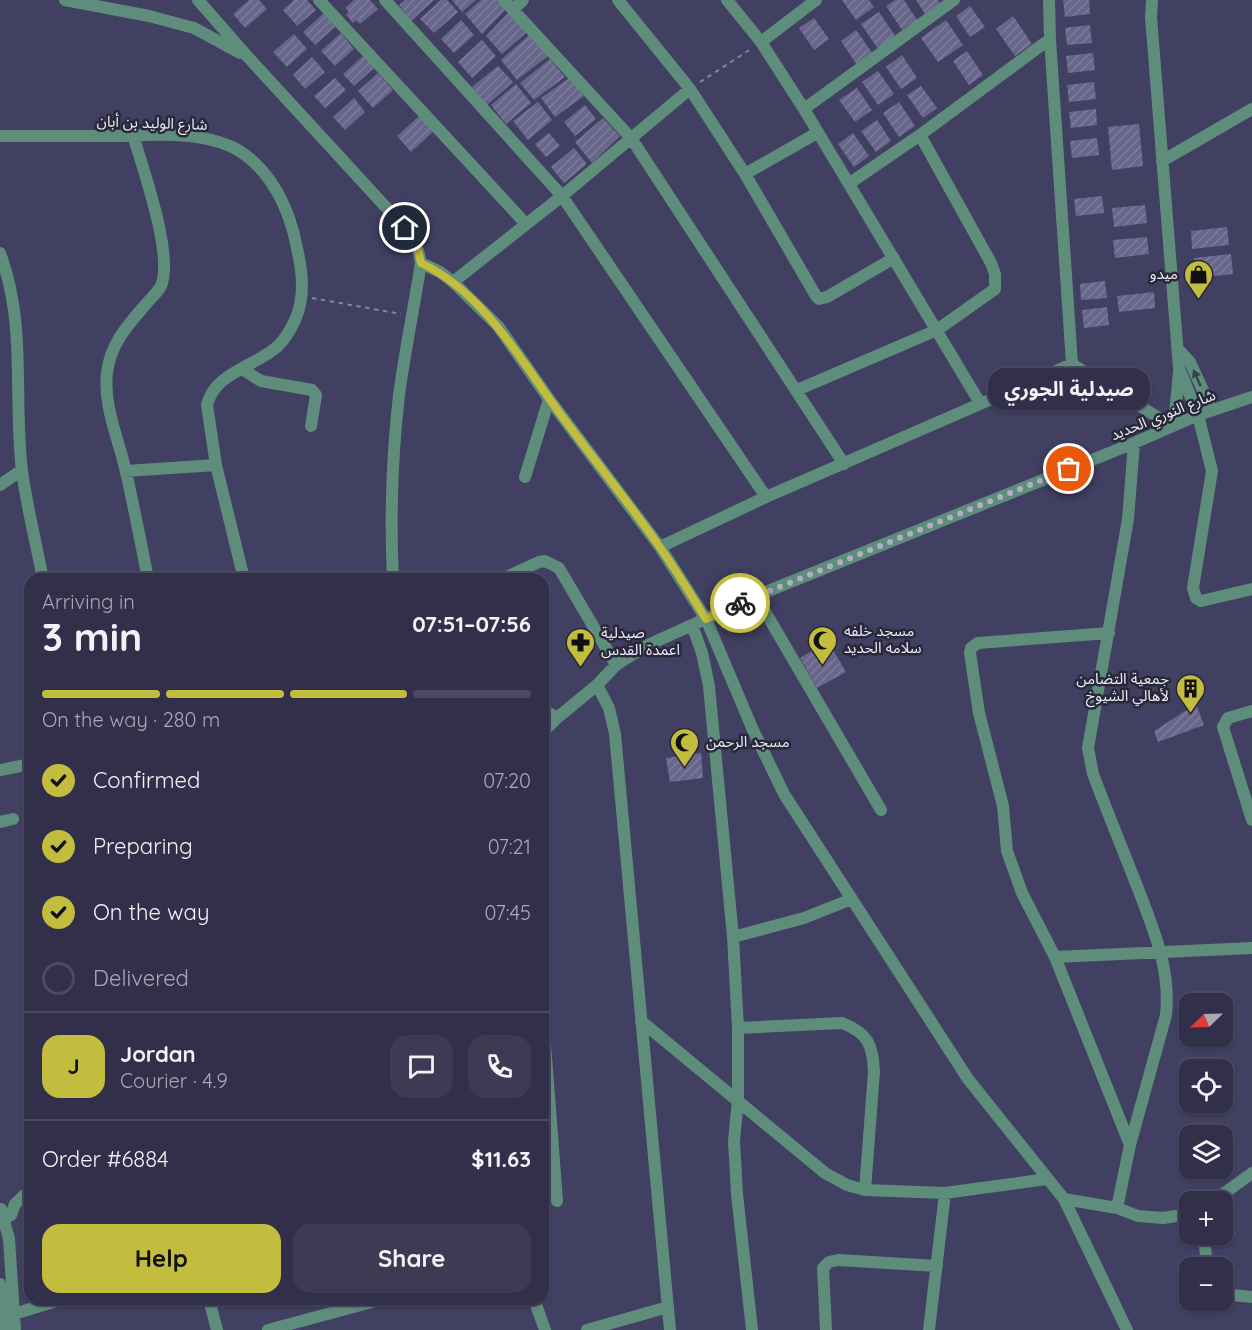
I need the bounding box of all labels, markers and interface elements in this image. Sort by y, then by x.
street label: شارع الوليد بن أبان [96,111,208,137]
pin [379,202,430,253]
icon: home [388,211,421,244]
shop icon: ميدو [1183,258,1215,300]
place label: ميدو [1150,264,1178,283]
callout: صيدلية الجوري [988,367,1150,409]
one-way arrow [1193,369,1202,386]
text: صيدلية الجوري [1004,376,1134,401]
street label: شارع النوري الحديد [1108,385,1219,447]
pin [1043,443,1094,494]
icon: bag [1052,452,1085,485]
courier [710,573,770,633]
icon: bike [724,587,757,620]
text: Arriving in [42,589,135,614]
text: 07:51–07:56 [412,610,531,638]
text: 3 min [42,612,142,661]
place label: مسجد خلفه سلامه الحديد [844,621,922,657]
place label: صيدلية اعمدة القدس [601,623,680,659]
mosque icon: مسجد خلفه سلامه الحديد [807,624,839,666]
pharmacy icon: صيدلية اعمدة القدس [564,626,596,668]
place label: جمعية التضامن لأهالي الشيوخ [1076,669,1169,708]
building icon: جمعية التضامن لأهالي الشيوخ [1174,672,1206,714]
text: On the way · 280 m [42,707,220,732]
mosque icon: مسجد الرحمن [669,726,701,768]
place label: مسجد الرحمن [706,732,790,751]
icon: check [42,764,75,797]
text: Confirmed [93,766,200,794]
text: 07:20 [483,768,531,793]
icon: check [42,830,75,863]
text: Preparing [93,832,193,860]
text: 07:21 [488,834,531,859]
icon: check [42,896,75,929]
text: On the way [93,898,209,926]
text: 07:45 [485,900,531,925]
text: Delivered [93,964,189,992]
north arrow [1179,993,1233,1047]
map controls [1179,993,1233,1311]
button: chat [390,1035,453,1098]
button: phone [468,1035,531,1098]
text: Jordan [120,1040,196,1068]
text: J [67,1052,80,1080]
button: locate [1179,1059,1233,1113]
text: Courier · 4.9 [120,1068,228,1093]
button: layers [1179,1125,1233,1179]
text: Order #6884 [42,1145,169,1173]
text: $11.63 [471,1145,531,1173]
button: + [1179,1191,1233,1245]
button: Help [42,1224,281,1293]
button: Share [293,1224,531,1293]
button: − [1179,1257,1233,1311]

